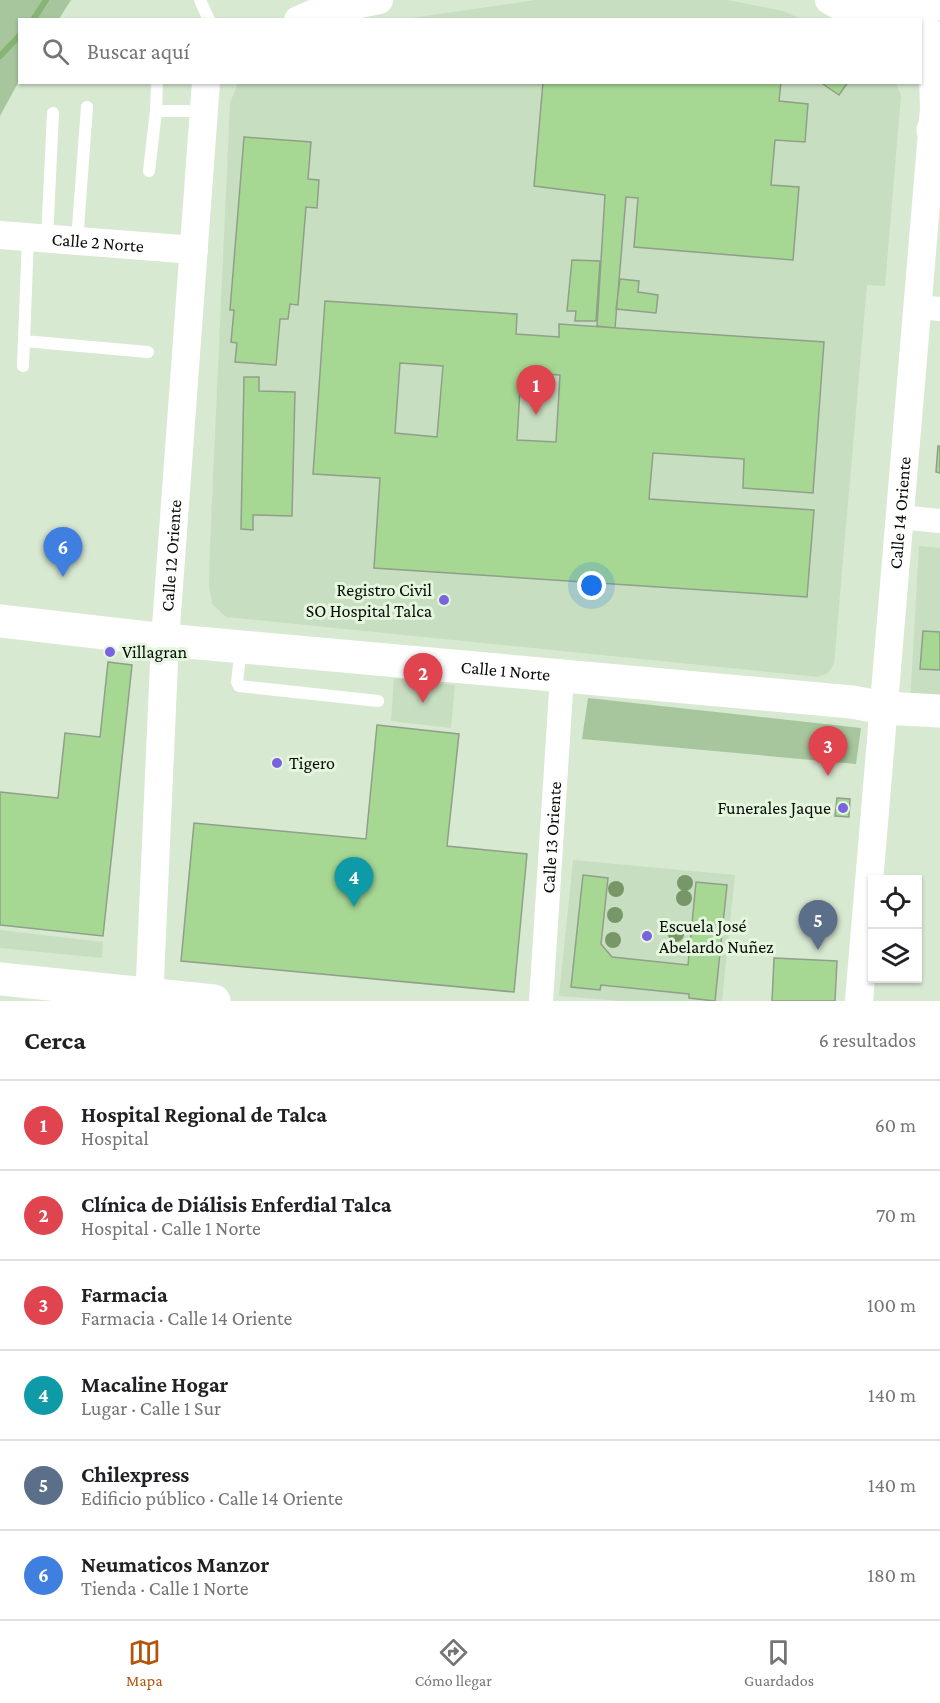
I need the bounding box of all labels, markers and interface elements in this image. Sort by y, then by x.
search box [18,18,922,84]
icon: search [39,35,72,68]
text: Buscar aquí [87,39,189,64]
street label: Calle 2 Norte [51,229,145,256]
pin: 1 [516,366,556,415]
street label: Calle 14 Oriente [885,456,915,570]
street label: Calle 12 Oriente [157,499,185,612]
pin: 6 [44,528,82,577]
your location [577,571,606,600]
place label: Registro Civil SO Hospital Talca [306,580,432,621]
marker: Registro Civil SO Hospital Talca [437,593,451,607]
place label: Villagran [122,642,188,662]
marker: Villagran [103,645,117,659]
pin: 2 [404,654,442,703]
street label: Calle 1 Norte [460,657,551,685]
pin: 3 [808,726,848,776]
place label: Tigero [289,753,335,773]
marker: Tigero [270,756,284,770]
street label: Calle 13 Oriente [538,781,565,894]
place label: Funerales Jaque [717,798,831,818]
marker: Funerales Jaque [836,801,850,815]
pin: 4 [334,858,374,907]
map controls [868,875,922,983]
button: locate [868,875,922,929]
pin: 5 [798,900,838,950]
place label: Escuela José Abelardo Nuñez [659,916,774,957]
marker: Escuela José Abelardo Nuñez [640,929,654,943]
button: layers [868,929,922,983]
text: Cerca [24,1026,86,1055]
text: 6 resultados [819,1029,916,1051]
text: Hospital Regional de Talca [81,1102,327,1127]
text: 1 [40,1114,47,1136]
text: 60 m [875,1114,916,1136]
text: Hospital [81,1127,149,1149]
text: Clínica de Diálisis Enferdial Talca [81,1192,392,1217]
text: 2 [38,1204,49,1226]
text: 70 m [876,1204,916,1226]
text: Hospital · Calle 1 Norte [81,1217,261,1239]
text: Farmacia [81,1282,168,1307]
text: 3 [39,1294,48,1316]
text: 100 m [867,1294,916,1316]
text: Farmacia · Calle 14 Oriente [81,1307,292,1329]
text: Macaline Hogar [81,1372,228,1397]
text: 4 [38,1384,49,1406]
text: 140 m [868,1384,916,1406]
text: Lugar · Calle 1 Sur [81,1397,221,1419]
text: Chilexpress [81,1462,189,1487]
text: 5 [39,1474,48,1496]
text: 140 m [868,1474,916,1496]
text: Edificio público · Calle 14 Oriente [81,1487,343,1509]
text: Neumaticos Manzor [81,1552,269,1577]
text: 6 [38,1564,49,1586]
text: 180 m [867,1564,916,1586]
text: Tienda · Calle 1 Norte [81,1577,248,1599]
tab: Mapa [126,1636,163,1689]
tab: Cómo llegar [415,1636,492,1689]
tab: Guardados [744,1636,814,1689]

